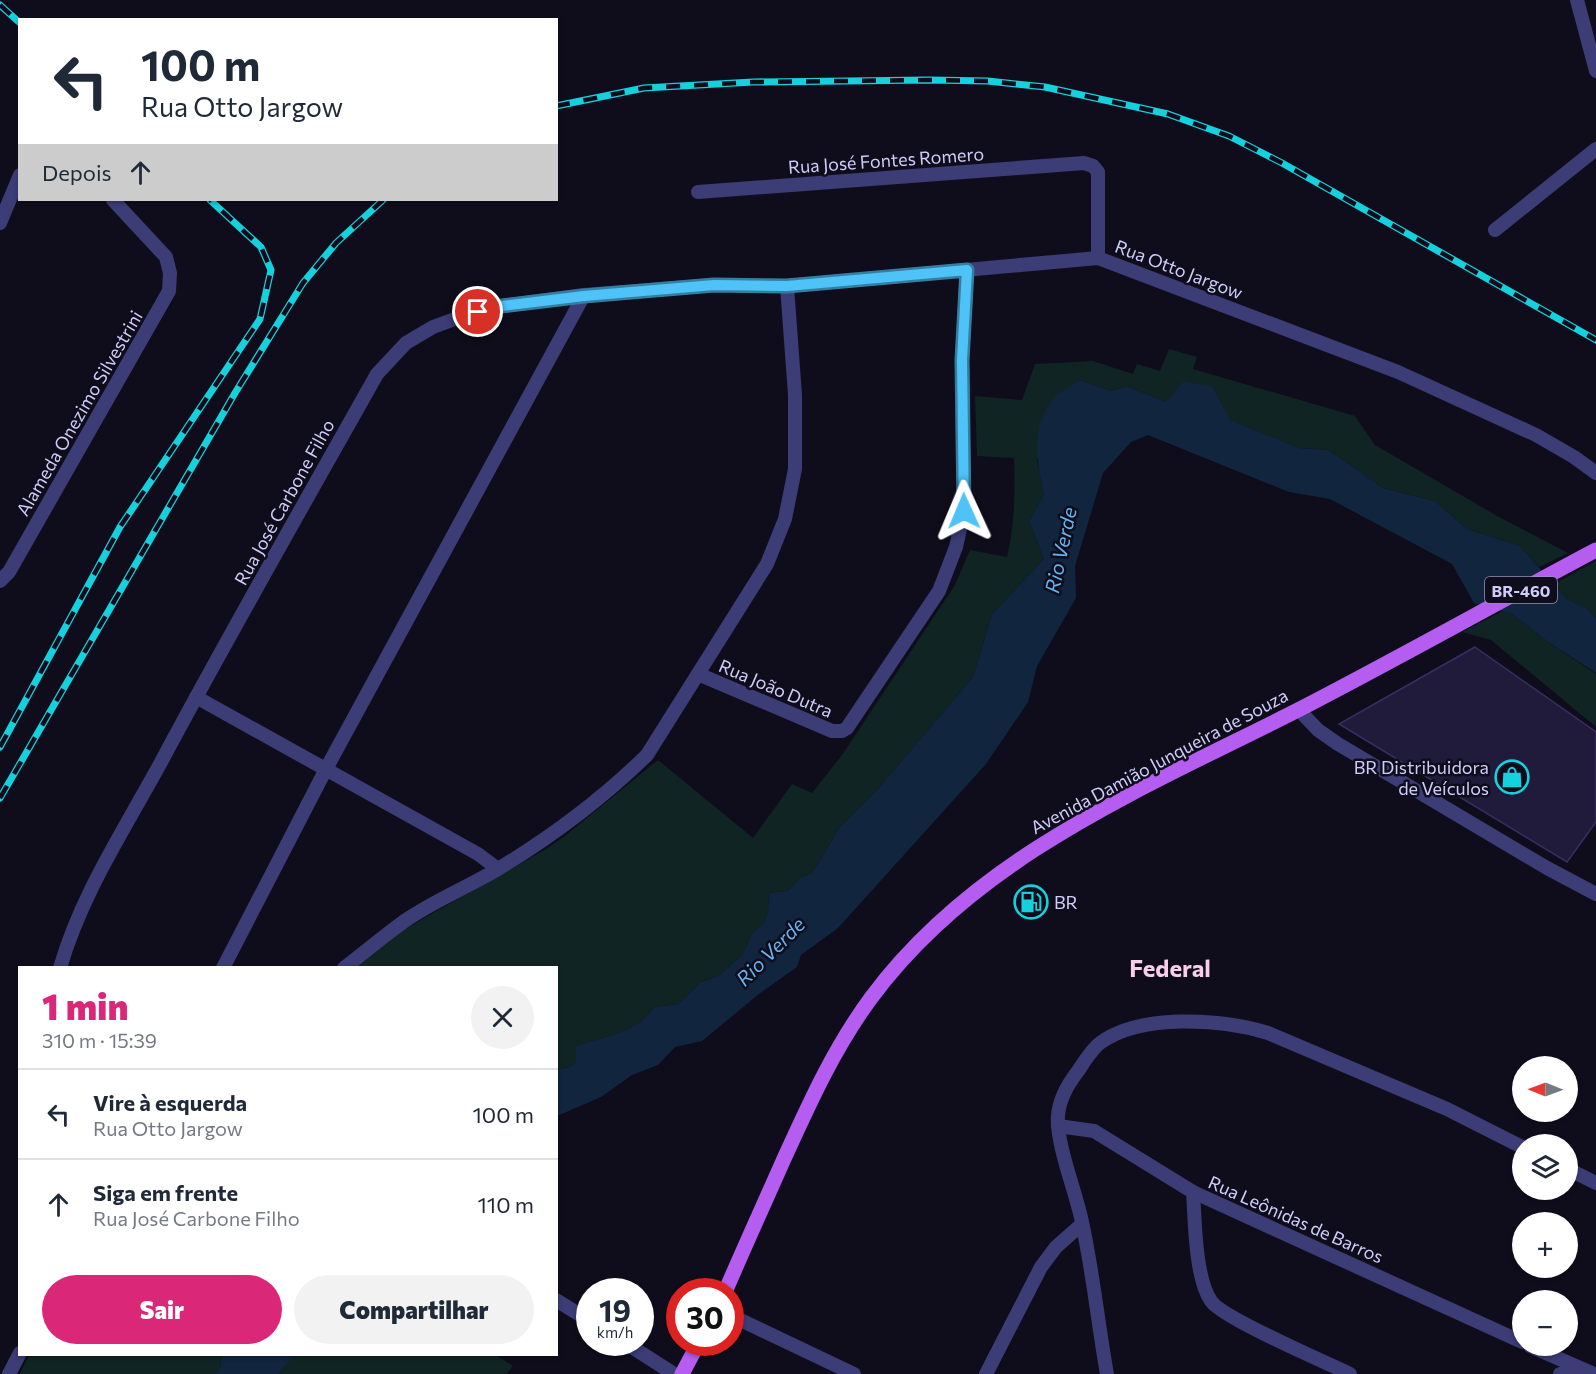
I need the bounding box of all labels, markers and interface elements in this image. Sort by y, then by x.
text: 100 m [141,38,261,90]
icon: left [42,42,120,120]
text: Rua Otto Jargow [141,90,343,123]
street label: Rua José Fontes Romero [787,142,985,178]
icon: ahead [124,156,157,189]
text: Depois [42,159,112,186]
street label: Rua Otto Jargow [1112,235,1246,303]
pin [452,286,503,337]
icon: arrive [461,295,494,328]
street label: Alameda Onezimo Silvestrini [11,306,147,520]
street label: Rua José Carbone Filho [229,415,339,589]
position arrow [932,479,996,543]
water label: Rio Verde [1039,504,1081,595]
road number: BR-460 [1485,577,1557,603]
street label: Rua João Dutra [716,654,836,722]
street label: Avenida Damião Junqueira de Souza [1027,684,1291,838]
place label: BR Distribuidora de Veículos [1354,756,1489,799]
shop icon: BR Distribuidora de Veículos [1494,759,1530,795]
fuel station icon: BR [1013,884,1049,920]
place label: BR [1054,891,1078,913]
water label: Rio Verde [731,911,810,990]
district label: Federal [1129,953,1211,982]
text: 1 min [42,983,128,1027]
button: close [471,986,534,1049]
text: 310 m · 15:39 [42,1028,157,1052]
north arrow [1512,1056,1578,1122]
map controls [1512,1056,1578,1356]
text: Vire à esquerda [93,1089,247,1116]
icon: left [42,1098,75,1131]
text: 100 m [472,1101,534,1128]
text: Rua Otto Jargow [93,1116,243,1140]
button: layers [1512,1134,1578,1200]
street label: Rua Leônidas de Barros [1205,1171,1387,1267]
text: Siga em frente [93,1179,238,1206]
icon: ahead [42,1188,75,1221]
text: 110 m [477,1191,534,1218]
text: Rua José Carbone Filho [93,1206,300,1230]
button: + [1512,1212,1578,1278]
button: Sair [42,1275,282,1344]
button: Compartilhar [294,1275,534,1344]
speed limit sign: 30 [666,1278,744,1356]
button: − [1512,1290,1578,1356]
text: 19 [599,1291,631,1328]
text: km/h [597,1323,633,1341]

